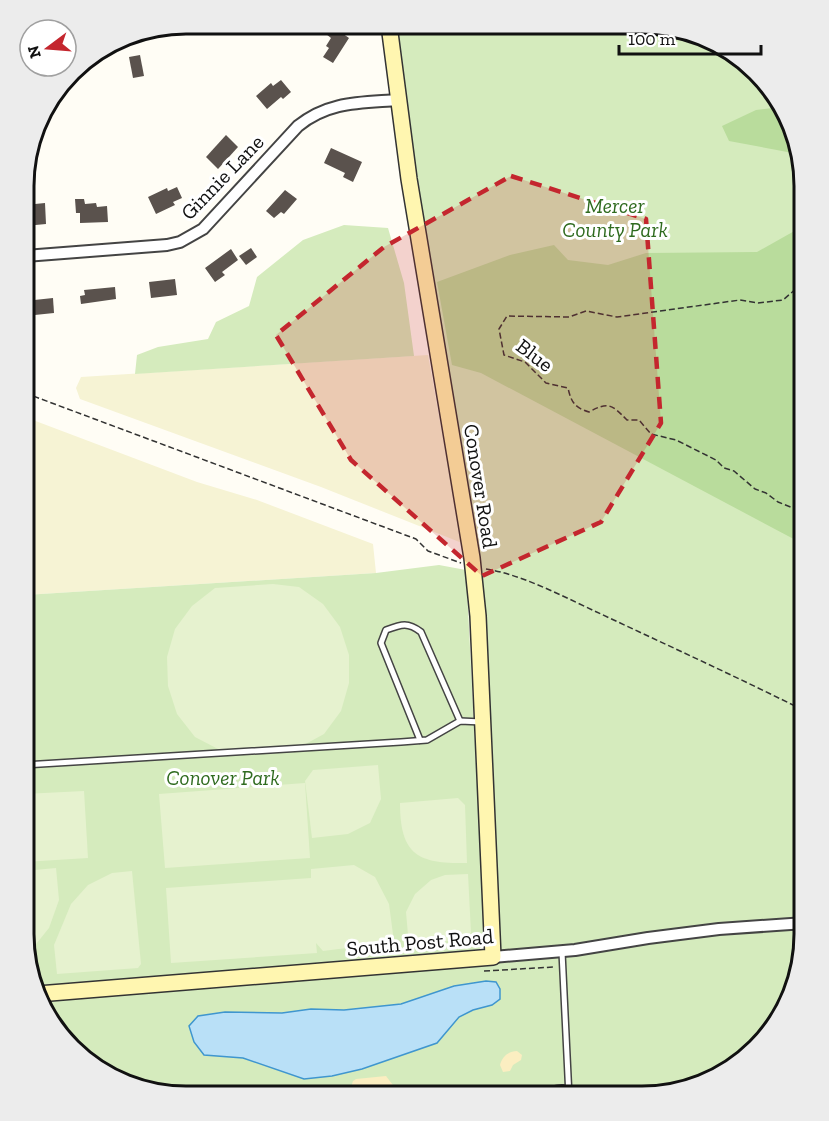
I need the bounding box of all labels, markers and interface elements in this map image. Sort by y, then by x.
north arrow [18,18,78,78]
scale bar [619,18,762,56]
text: 100 m [628,28,676,50]
text: N [23,44,45,60]
street label: Ginnie Lane [175,129,269,225]
park label: Mercer County Park [562,193,668,242]
street label: Blue [512,333,559,377]
street label: Conover Road [459,422,503,550]
park label: Conover Park [166,765,280,790]
street label: South Post Road [346,923,495,961]

